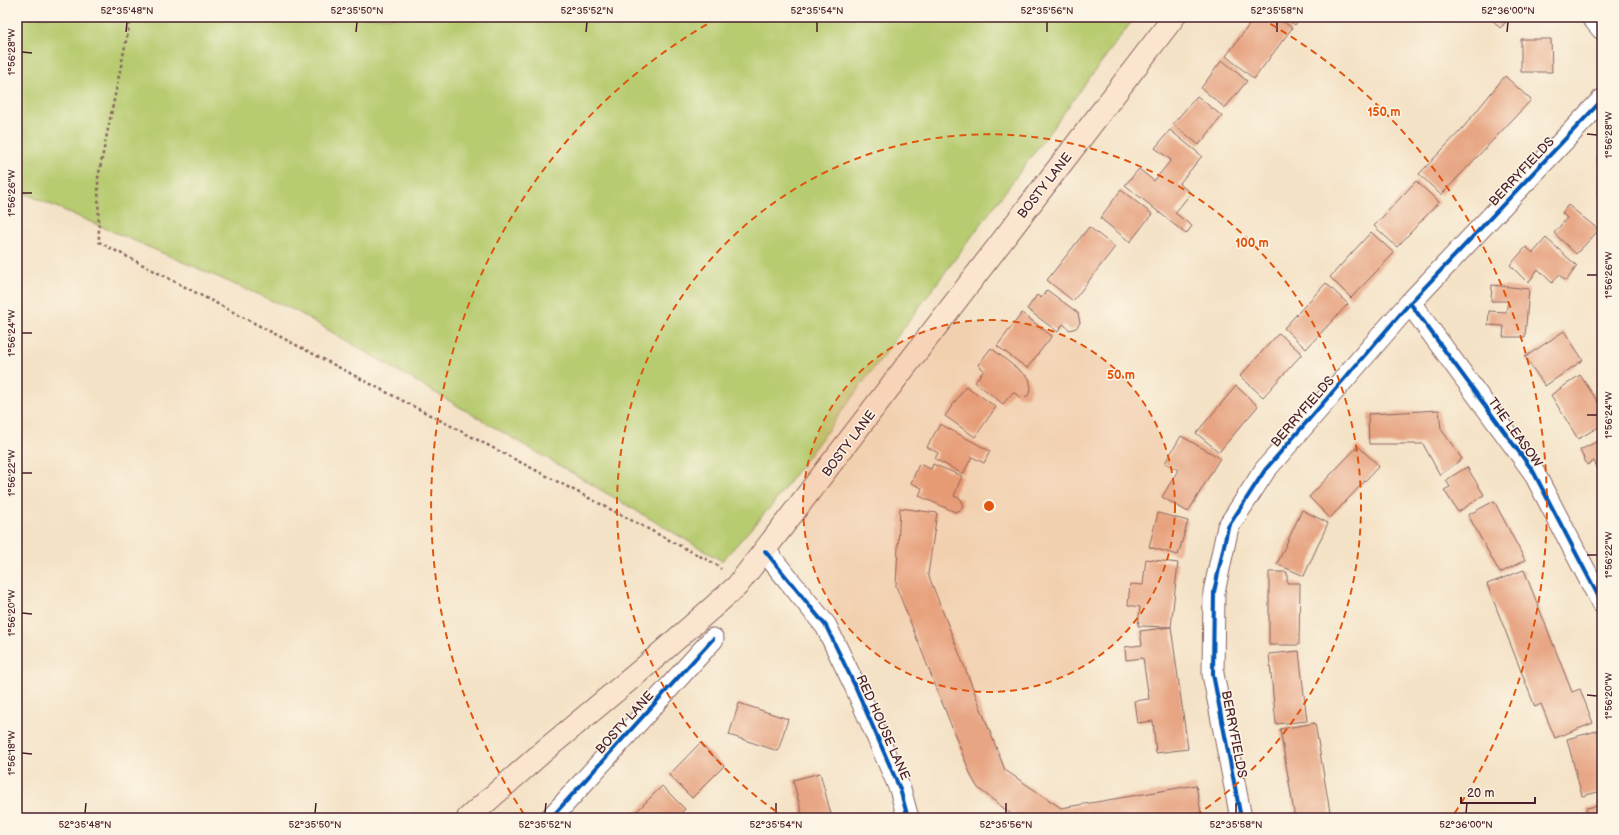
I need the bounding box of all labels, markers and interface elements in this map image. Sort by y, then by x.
text: 52°35'48"N [100,5,154,17]
text: 52°35'50"N [331,5,383,17]
text: 52°35'52"N [561,5,613,17]
text: 52°35'54"N [790,5,844,17]
text: 52°35'56"N [1020,5,1074,17]
text: 52°35'58"N [1251,5,1303,17]
text: 52°36'00"N [1481,5,1535,17]
text: 1°56'28"W [6,28,18,76]
text: 150 m [1368,105,1400,120]
text: 1°56'28"W [1603,111,1615,159]
street label: BERRYFIELDS [1486,134,1558,210]
street label: BOSTY LANE [1014,149,1076,222]
text: 1°56'26"W [6,169,18,217]
text: 100 m [1235,236,1269,251]
text: 1°56'26"W [1603,251,1615,299]
text: 1°56'24"W [6,309,18,357]
text: 50 m [1107,368,1135,383]
street label: BERRYFIELDS [1268,373,1338,450]
text: 1°56'24"W [1603,391,1615,439]
street label: THE LEASOW [1484,394,1546,471]
street label: BOSTY LANE [819,407,879,480]
text: 1°56'22"W [6,449,18,497]
centre of rings [982,499,996,513]
text: 1°56'22"W [1603,531,1615,579]
text: 1°56'20"W [6,589,18,637]
street label: RED HOUSE LANE [853,672,914,783]
text: 1°56'20"W [1603,672,1615,720]
street label: BOSTY LANE [592,688,657,757]
street label: BERRYFIELDS [1218,689,1250,779]
text: 1°56'18"W [6,730,18,776]
scale bar [1461,779,1535,805]
text: 20 m [1467,786,1494,801]
text: 52°35'48"N [58,819,112,831]
text: 52°35'50"N [289,819,341,831]
text: 52°35'52"N [519,819,571,831]
text: 52°35'54"N [749,819,803,831]
text: 52°35'56"N [979,819,1033,831]
text: 52°35'58"N [1210,819,1262,831]
text: 52°36'00"N [1439,819,1493,831]

